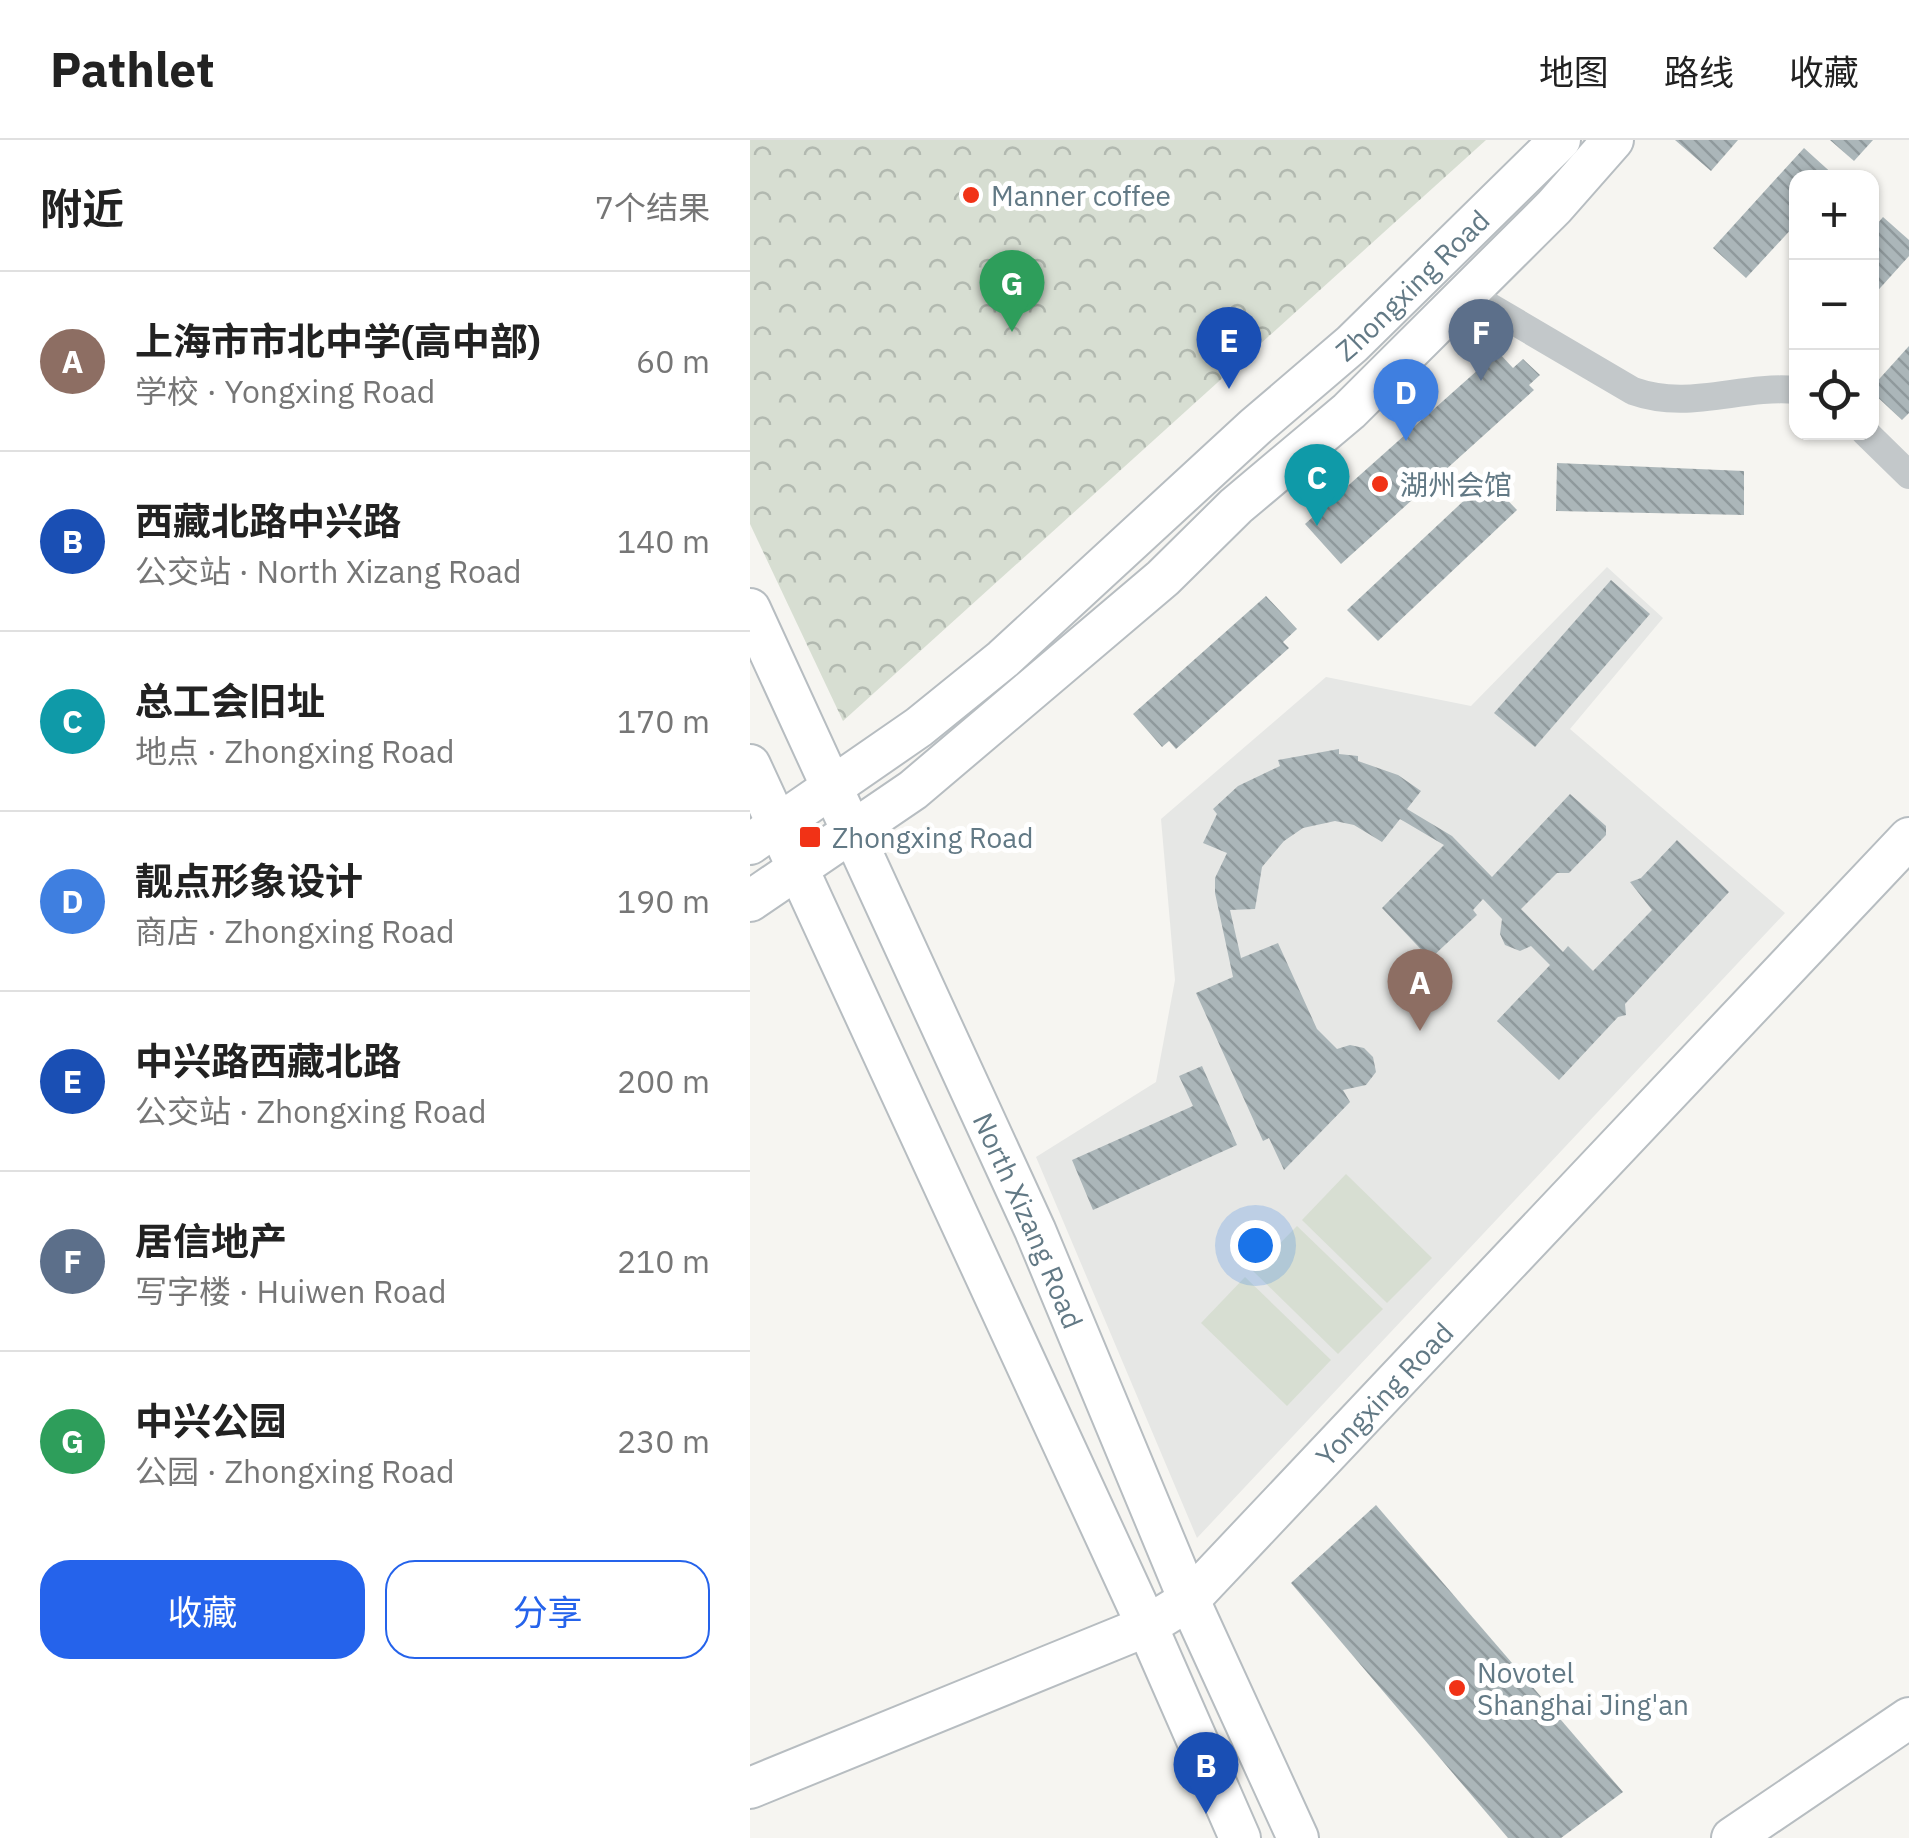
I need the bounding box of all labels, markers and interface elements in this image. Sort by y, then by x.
text: Pathlet [50,38,215,100]
text: 地图 [1539,49,1609,95]
text: 路线 [1664,49,1734,95]
text: 收藏 [1789,49,1859,95]
map controls [1789,170,1879,440]
button: + [1789,170,1879,260]
place label: Manner coffee [991,177,1171,214]
text: 附近 [40,181,124,236]
marker: Manner coffee [960,184,982,206]
text: 7个结果 [595,186,710,228]
street label: Zhongxing Road [1327,201,1497,369]
pin: G [980,250,1044,332]
button: − [1789,260,1879,350]
pin: F [1448,298,1514,381]
pin: E [1196,306,1262,389]
text: 上海市市北中学(高中部) [135,316,541,365]
text: A [62,340,83,382]
text: 60 m [636,340,710,382]
button: locate [1789,350,1879,440]
pin: D [1374,358,1438,441]
text: 学校 · Yongxing Road [135,370,435,412]
pin: C [1284,444,1350,526]
place label: 湖州会馆 [1400,466,1512,503]
marker: 湖州会馆 [1369,473,1391,495]
text: 西藏北路中兴路 [135,496,401,545]
text: B [62,520,83,562]
text: 140 m [617,520,710,562]
text: 公交站 · North Xizang Road [135,550,522,592]
text: 总工会旧址 [135,676,325,725]
text: C [62,700,83,742]
text: 170 m [617,700,710,742]
text: 地点 · Zhongxing Road [135,730,455,772]
place label: Zhongxing Road [832,819,1033,856]
marker: Zhongxing Road [797,824,823,850]
text: 靓点形象设计 [135,856,363,905]
text: D [61,880,84,922]
text: 190 m [617,880,710,922]
text: 商店 · Zhongxing Road [135,910,455,952]
pin: A [1388,948,1452,1031]
text: 中兴路西藏北路 [135,1036,401,1085]
text: E [63,1060,82,1102]
text: 200 m [617,1060,710,1102]
text: 公交站 · Zhongxing Road [135,1090,487,1132]
street label: North Xizang Road [965,1107,1092,1334]
text: 居信地产 [135,1216,287,1265]
your location [1230,1220,1281,1271]
text: F [63,1240,82,1282]
text: 210 m [617,1240,710,1282]
text: 写字楼 · Huiwen Road [135,1270,447,1312]
street label: Yongxing Road [1307,1314,1461,1473]
text: 中兴公园 [135,1396,287,1445]
text: G [61,1420,84,1462]
text: 230 m [617,1420,710,1462]
text: 公园 · Zhongxing Road [135,1450,455,1492]
button: 收藏 [40,1560,365,1659]
button: 分享 [385,1560,710,1659]
place label: Novotel Shanghai Jing'an [1477,1654,1689,1723]
marker: Novotel Shanghai Jing'an [1446,1677,1468,1699]
pin: B [1174,1732,1238,1814]

